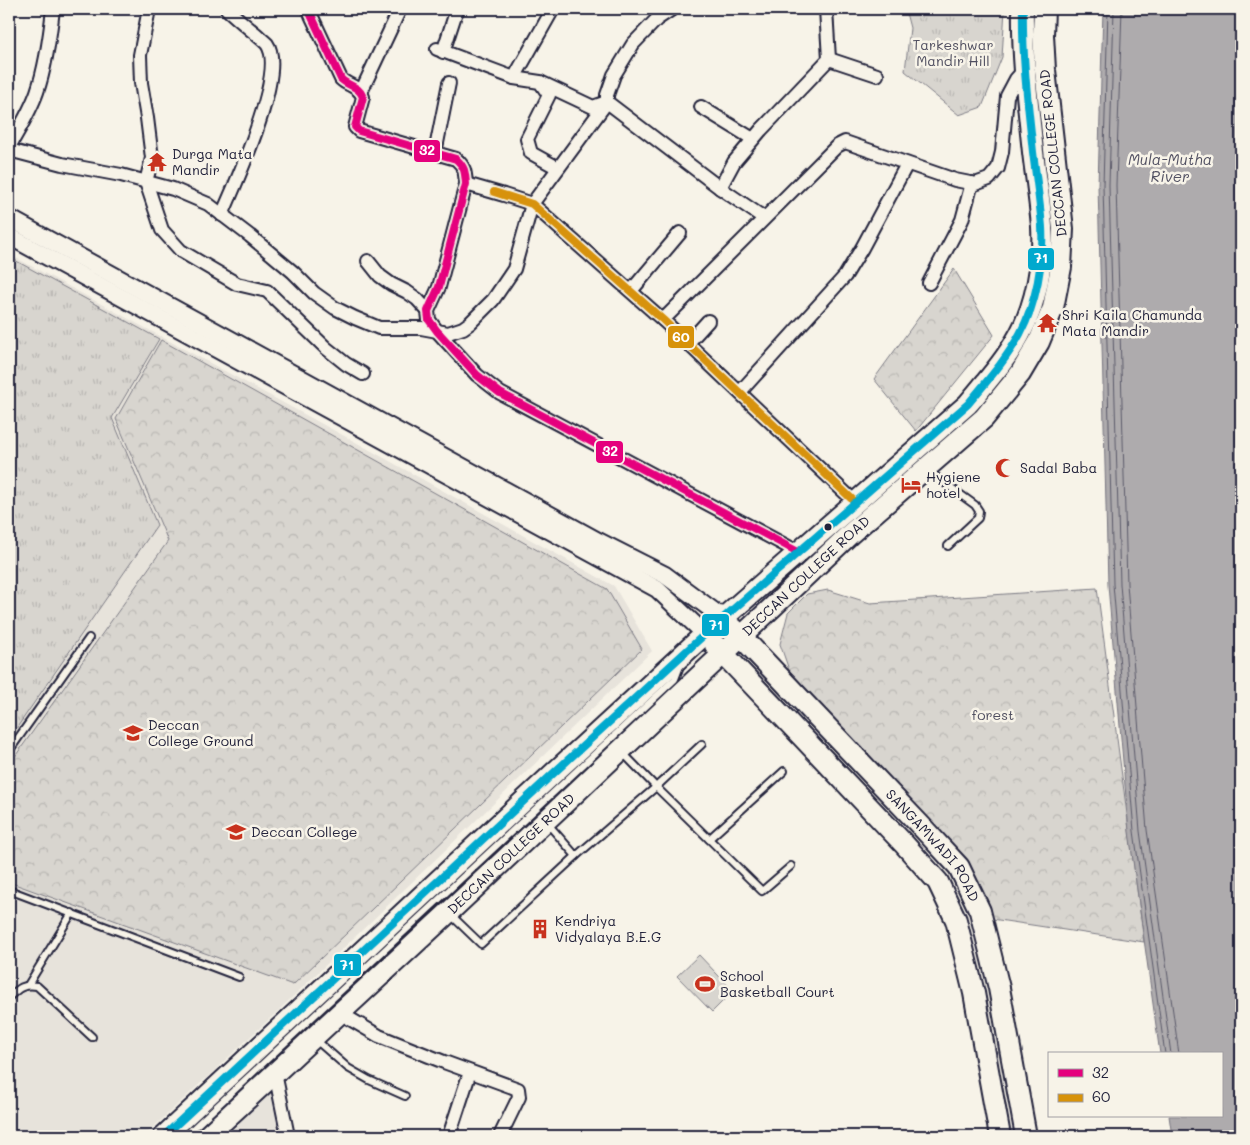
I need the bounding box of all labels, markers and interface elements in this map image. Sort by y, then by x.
park label: Tarkeshwar Mandir Hill [913,35,993,70]
street label: DECCAN COLLEGE ROAD [1034,68,1071,238]
line badge: 32 [413,139,441,163]
text: 32 [419,140,435,159]
place label: Durga Mata Mandir [172,144,252,179]
water label: Mula-Mutha River [1128,149,1212,186]
temple icon: Durga Mata Mandir [146,151,168,173]
line badge: 71 [1027,247,1055,271]
text: 71 [1034,248,1048,267]
place label: Shri Kaila Chamunda Mata Mandir [1062,305,1203,340]
temple icon: Shri Kaila Chamunda Mata Mandir [1036,312,1058,334]
line badge: 60 [667,325,695,349]
text: 60 [672,327,690,346]
line badge: 32 [595,440,624,464]
text: 32 [602,441,618,460]
mosque icon: Sadal Baba [994,457,1016,479]
place label: Sadal Baba [1020,458,1097,477]
place label: Hygiene hotel [926,467,981,502]
hotel icon: Hygiene hotel [900,474,922,496]
street label: DECCAN COLLEGE ROAD [738,511,874,640]
unlabelled marker [823,522,833,532]
line badge: 71 [701,613,730,637]
text: 71 [709,615,723,634]
park label: forest [972,705,1014,724]
place label: Deccan College Ground [148,715,253,750]
school or university icon: Deccan College Ground [122,722,144,744]
street label: SANGAMWADI ROAD [882,785,984,905]
street label: DECCAN COLLEGE ROAD [443,789,578,918]
school or university icon: Deccan College [225,821,247,843]
place label: Deccan College [251,822,357,841]
place label: Kendriya Vidyalaya B.E.G [555,911,661,946]
building icon: Kendriya Vidyalaya B.E.G [529,918,551,940]
line badge: 71 [333,953,362,977]
text: 71 [340,955,354,974]
place label: School Basketball Court [720,966,835,1001]
sports icon: School Basketball Court [694,973,716,995]
legend [1048,1052,1222,1118]
text: 32 [1092,1062,1109,1082]
text: 60 [1092,1086,1110,1106]

